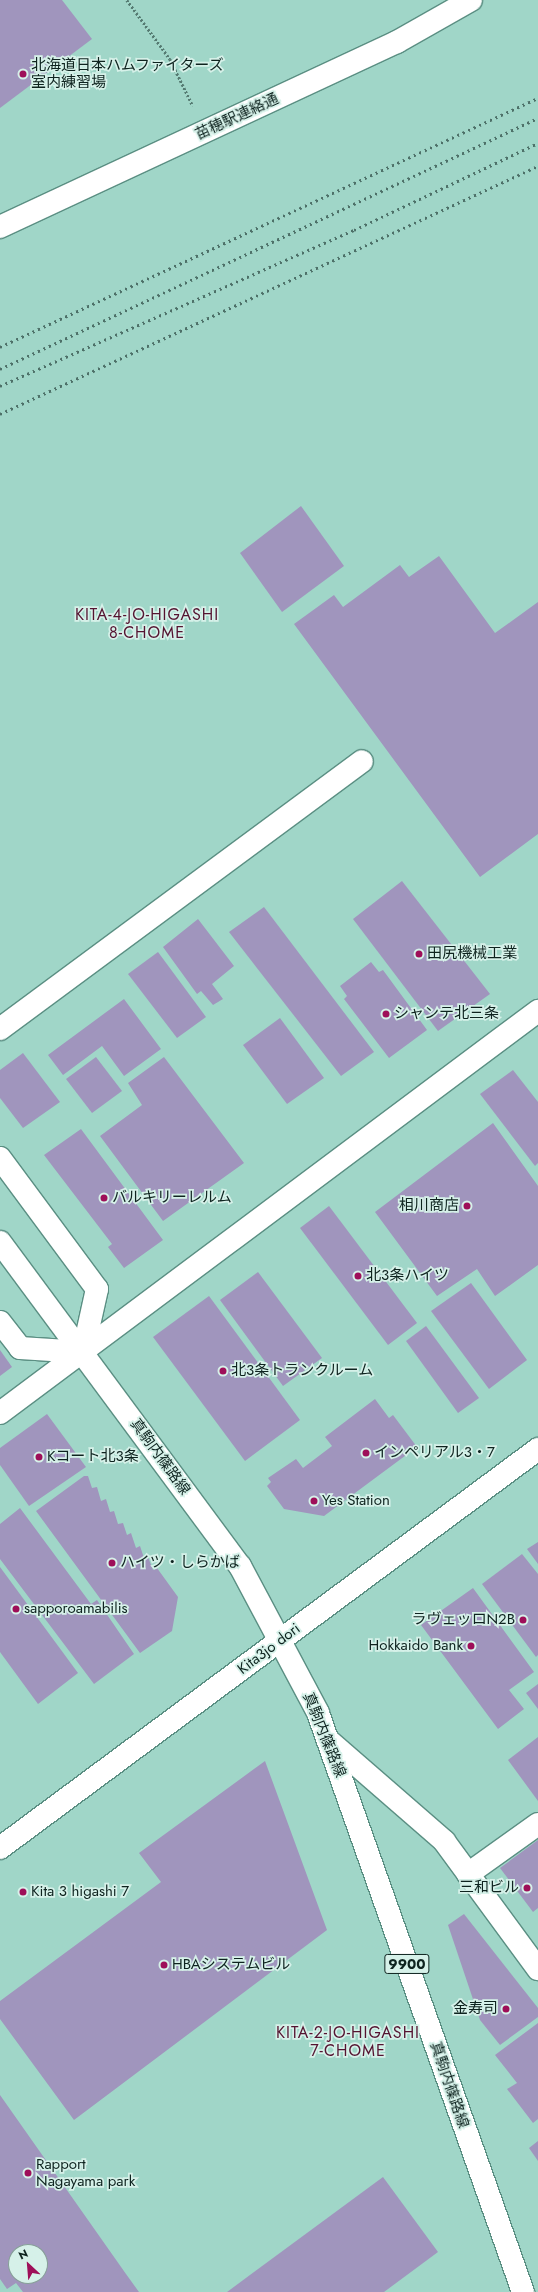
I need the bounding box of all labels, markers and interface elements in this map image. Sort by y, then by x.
place label: 北海道日本ハムファイターズ 室内練習場 [31,56,226,91]
marker: 北海道日本ハムファイターズ 室内練習場 [18,69,28,79]
street label: 苗穂駅連絡通 [192,90,282,144]
district label: KITA-4-JO-HIGASHI 8-CHOME [75,605,219,643]
place label: 田尻機械工業 [427,945,517,963]
marker: 田尻機械工業 [414,949,424,959]
place label: シャンテ北三条 [394,1005,499,1023]
marker: シャンテ北三条 [381,1009,391,1019]
place label: バルキリーレルム [112,1189,232,1207]
marker: バルキリーレルム [99,1193,109,1203]
place label: 相川商店 [399,1197,459,1215]
marker: 相川商店 [462,1201,472,1211]
place label: 北3条ハイツ [366,1267,449,1285]
marker: 北3条ハイツ [353,1271,363,1281]
place label: 北3条トランクルーム [231,1362,374,1380]
marker: 北3条トランクルーム [218,1366,228,1376]
street label: 真駒内篠路線 [126,1415,194,1499]
place label: インペリアル3・7 [374,1444,495,1462]
place label: Kコート北3条 [47,1448,139,1466]
marker: インペリアル3・7 [361,1448,371,1458]
marker: Kコート北3条 [34,1452,44,1462]
place label: Yes Station [322,1492,390,1510]
marker: Yes Station [309,1496,319,1506]
place label: ハイツ・しらかば [120,1554,240,1572]
marker: ハイツ・しらかば [107,1558,117,1568]
place label: sapporoamabilis [24,1600,128,1618]
marker: sapporoamabilis [11,1604,21,1614]
place label: ラヴェッロN2B [411,1611,515,1629]
marker: ラヴェッロN2B [518,1615,528,1625]
street label: Kita3jo dori [234,1620,304,1678]
place label: Hokkaido Bank [368,1637,463,1655]
marker: Hokkaido Bank [466,1641,476,1651]
street label: 真駒内篠路線 [299,1690,349,1780]
place label: 三和ビル [459,1879,519,1897]
place label: Kita 3 higashi 7 [31,1883,129,1901]
marker: 三和ビル [522,1883,532,1893]
marker: Kita 3 higashi 7 [18,1887,28,1897]
road number: 9900 [384,1952,430,1976]
place label: HBAシステムビル [172,1956,291,1974]
marker: HBAシステムビル [159,1960,169,1970]
place label: 金寿司 [453,2000,498,2018]
marker: 金寿司 [501,2004,511,2014]
district label: KITA-2-JO-HIGASHI 7-CHOME [276,2023,420,2061]
street label: 真駒内篠路線 [426,2040,472,2130]
place label: Rapport Nagayama park [36,2155,135,2190]
marker: Rapport Nagayama park [23,2168,33,2178]
north arrow [8,2244,48,2284]
text: N [16,2245,31,2263]

